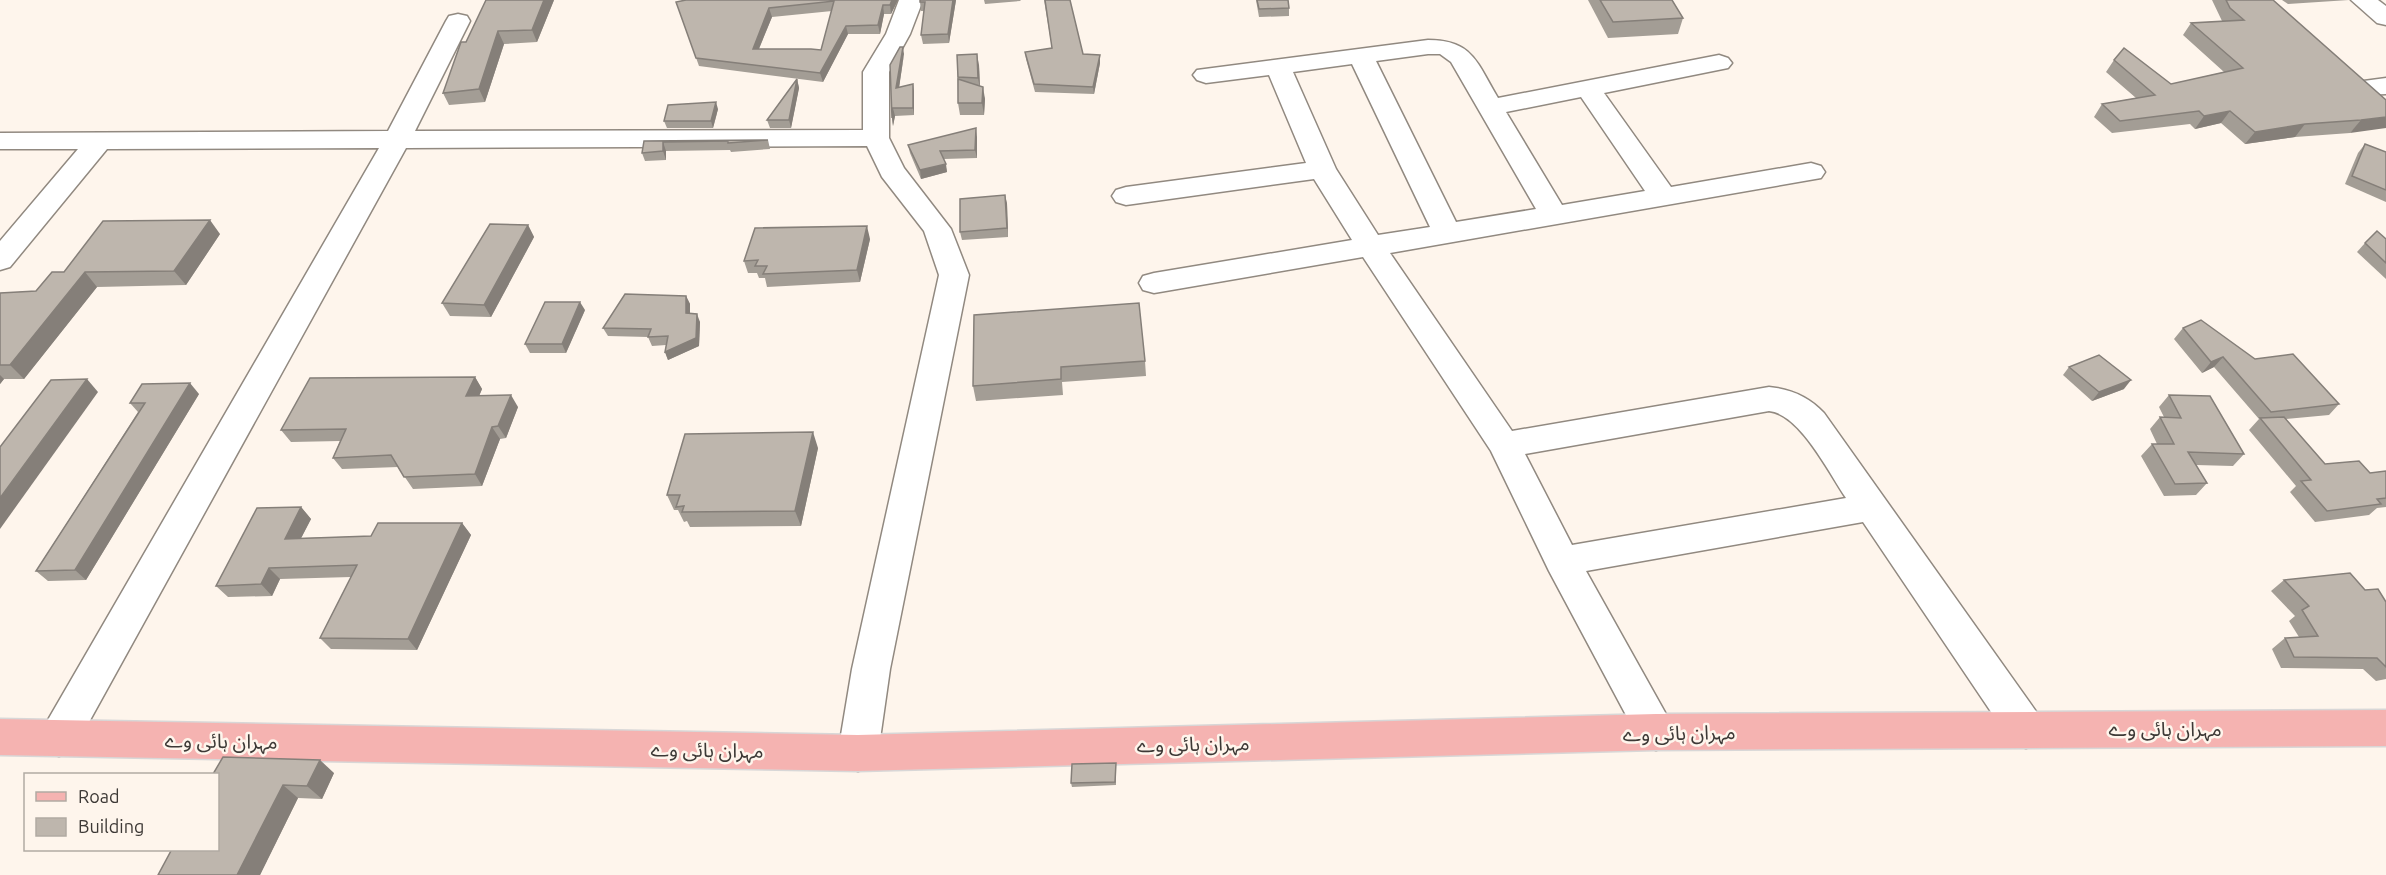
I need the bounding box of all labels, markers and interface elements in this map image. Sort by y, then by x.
street label: مہران ہائی وے [2108,717,2222,742]
street label: مہران ہائی وے [1622,720,1736,747]
street label: مہران ہائی وے [164,728,278,755]
street label: مہران ہائی وے [1136,731,1250,758]
street label: مہران ہائی وے [650,737,764,764]
legend [24,773,219,851]
text: Road [78,786,120,806]
text: Building [78,816,144,836]

